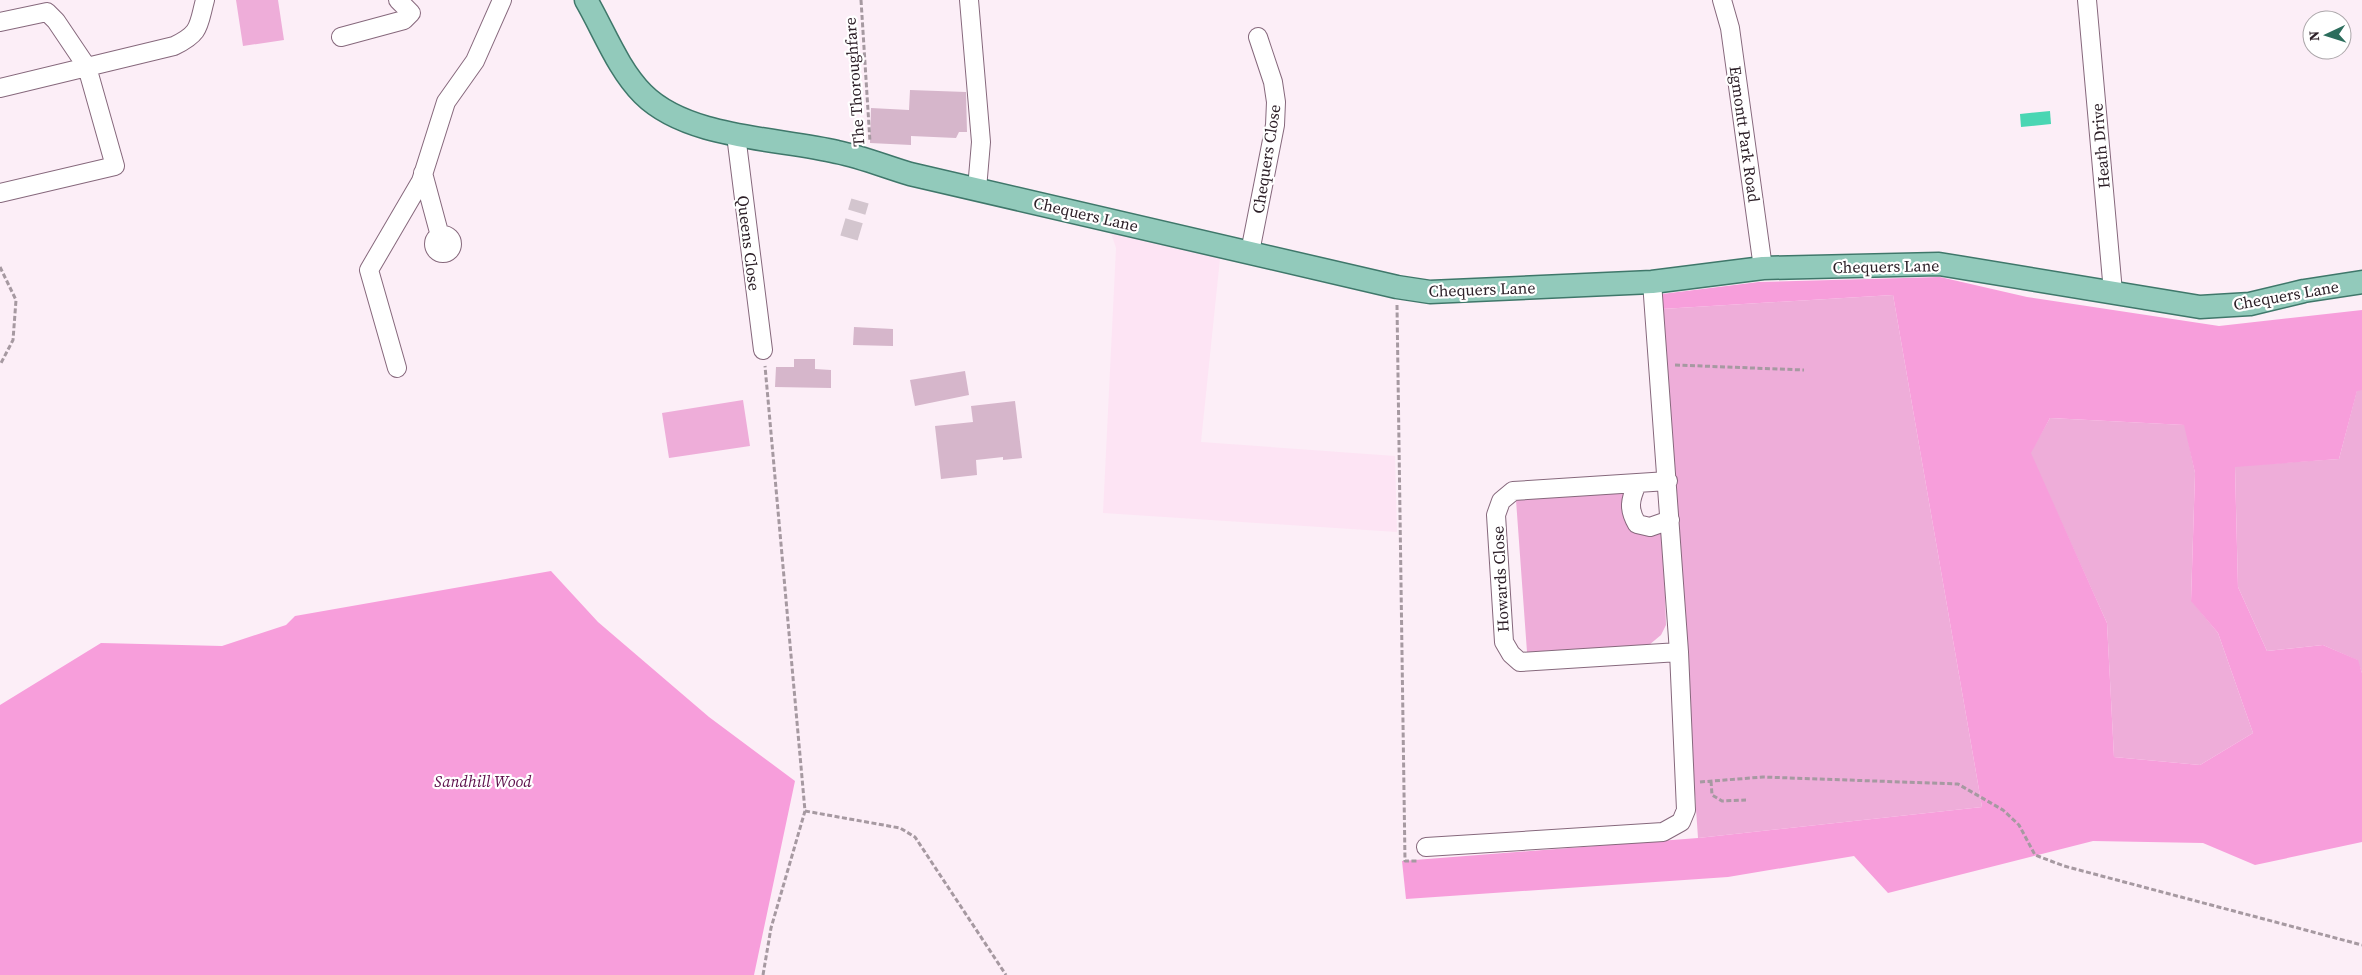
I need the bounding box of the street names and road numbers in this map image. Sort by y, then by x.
street label: The Thoroughfare [839,17,869,147]
street label: Egmontt Park Road [1725,64,1765,204]
street label: Heath Drive [2085,102,2115,190]
street label: Chequers Close [1247,103,1285,215]
street label: Chequers Lane [1031,191,1141,237]
street label: Queens Close [732,194,766,292]
street label: Chequers Lane [1832,254,1940,278]
street label: Chequers Lane [2231,275,2341,315]
street label: Chequers Lane [1428,276,1536,302]
street label: Howards Close [1486,525,1514,633]

